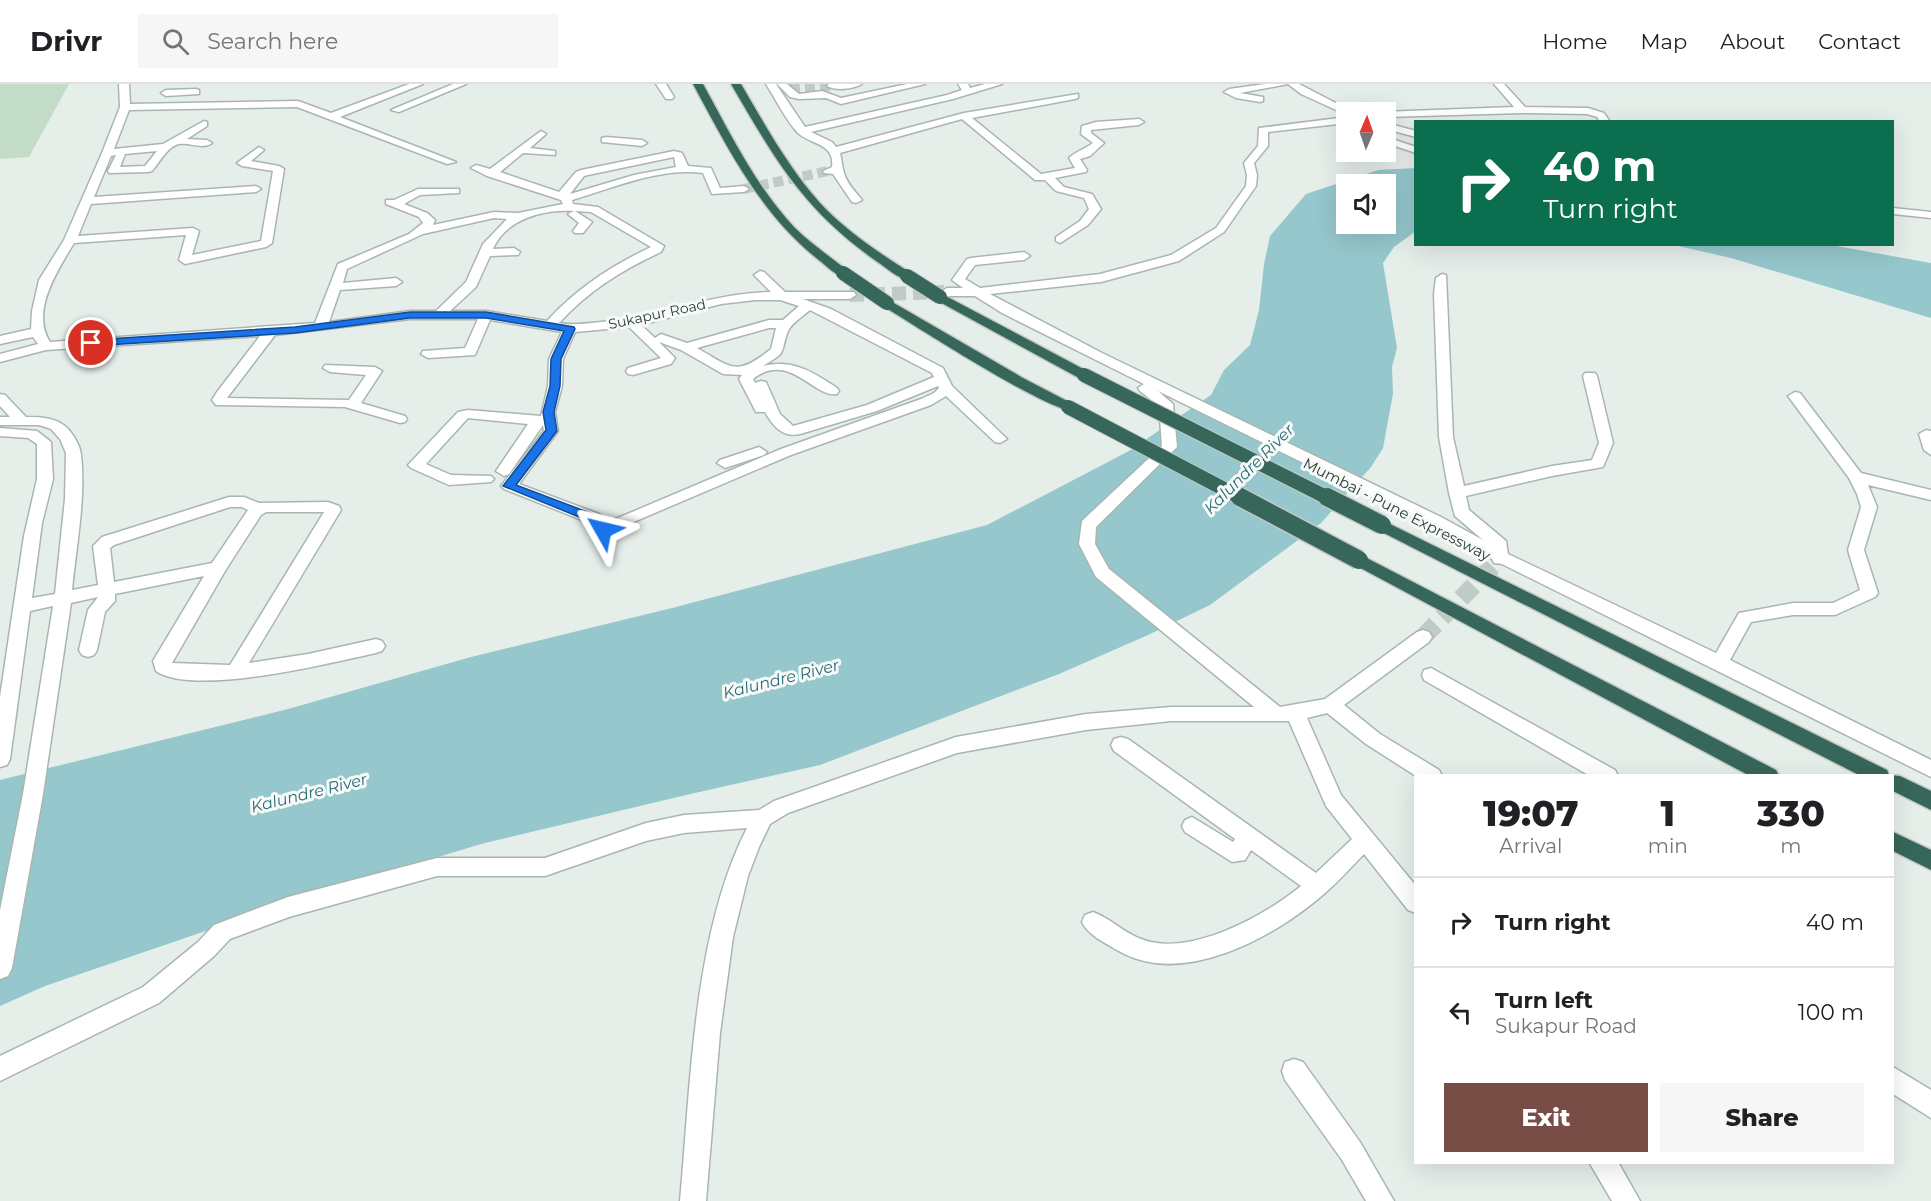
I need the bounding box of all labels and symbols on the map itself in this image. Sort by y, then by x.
north arrow [1336,102,1396,162]
street label: Sukapur Road [607,295,707,333]
pin [65,317,116,368]
water label: Kalundre River [1200,420,1298,518]
street label: Mumbai - Pune Expressway [1300,453,1495,565]
position arrow [571,498,635,562]
water label: Kalundre River [721,655,842,703]
water label: Kalundre River [249,769,370,817]

